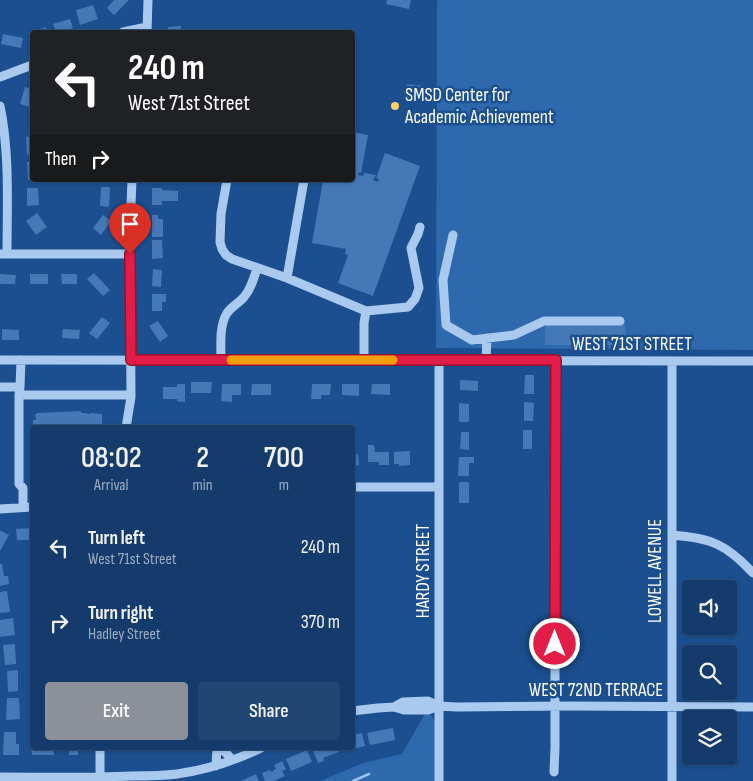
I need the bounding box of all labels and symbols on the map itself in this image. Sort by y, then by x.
place label: SMSD Center for Academic Achievement [404,84,554,129]
marker: SMSD Center for Academic Achievement [389,100,401,112]
pin [109,203,151,254]
street label: WEST 71ST STREET [572,333,692,356]
street label: LOWELL AVENUE [644,519,667,623]
street label: HARDY STREET [412,524,435,618]
position arrow [528,617,580,669]
street label: WEST 72ND TERRACE [529,679,663,702]

